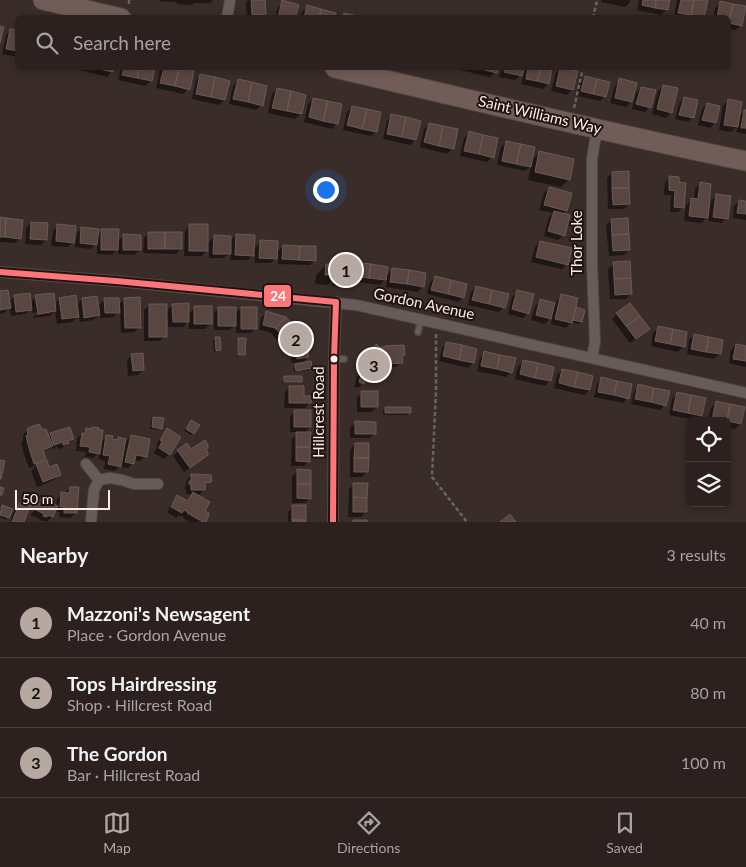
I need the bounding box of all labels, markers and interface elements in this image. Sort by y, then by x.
search box [15,15,731,70]
icon: search [33,29,61,57]
text: Search here [73,31,171,54]
street label: Saint Williams Way [477,91,604,137]
your location [313,177,339,203]
street label: Thor Loke [567,210,585,276]
pin: 1 [330,251,362,289]
line badge: 24 [263,284,292,308]
street label: Gordon Avenue [372,284,476,323]
text: 24 [270,287,286,304]
pin: 2 [280,320,312,358]
pin: 3 [358,346,390,384]
unlabelled marker [329,354,339,364]
street label: Hillcrest Road [309,366,327,458]
map controls [686,417,731,507]
button: locate [686,417,731,462]
button: layers [686,462,731,507]
scale bar [15,487,110,510]
text: 50 m [22,490,53,507]
text: Nearby [20,542,88,567]
text: 3 results [666,545,726,564]
text: Mazzoni's Newsagent [67,602,250,625]
text: 1 [31,613,41,632]
text: 40 m [690,613,726,632]
text: Place · Gordon Avenue [67,625,226,644]
text: Tops Hairdressing [67,672,217,695]
text: 2 [31,683,41,702]
text: 80 m [690,683,726,702]
text: Shop · Hillcrest Road [67,695,212,714]
text: The Gordon [67,742,168,765]
text: 3 [31,753,41,772]
text: 100 m [681,753,726,772]
text: Bar · Hillcrest Road [67,765,200,784]
tab: Map [103,809,131,856]
tab: Directions [337,809,400,856]
tab: Saved [606,809,643,856]

